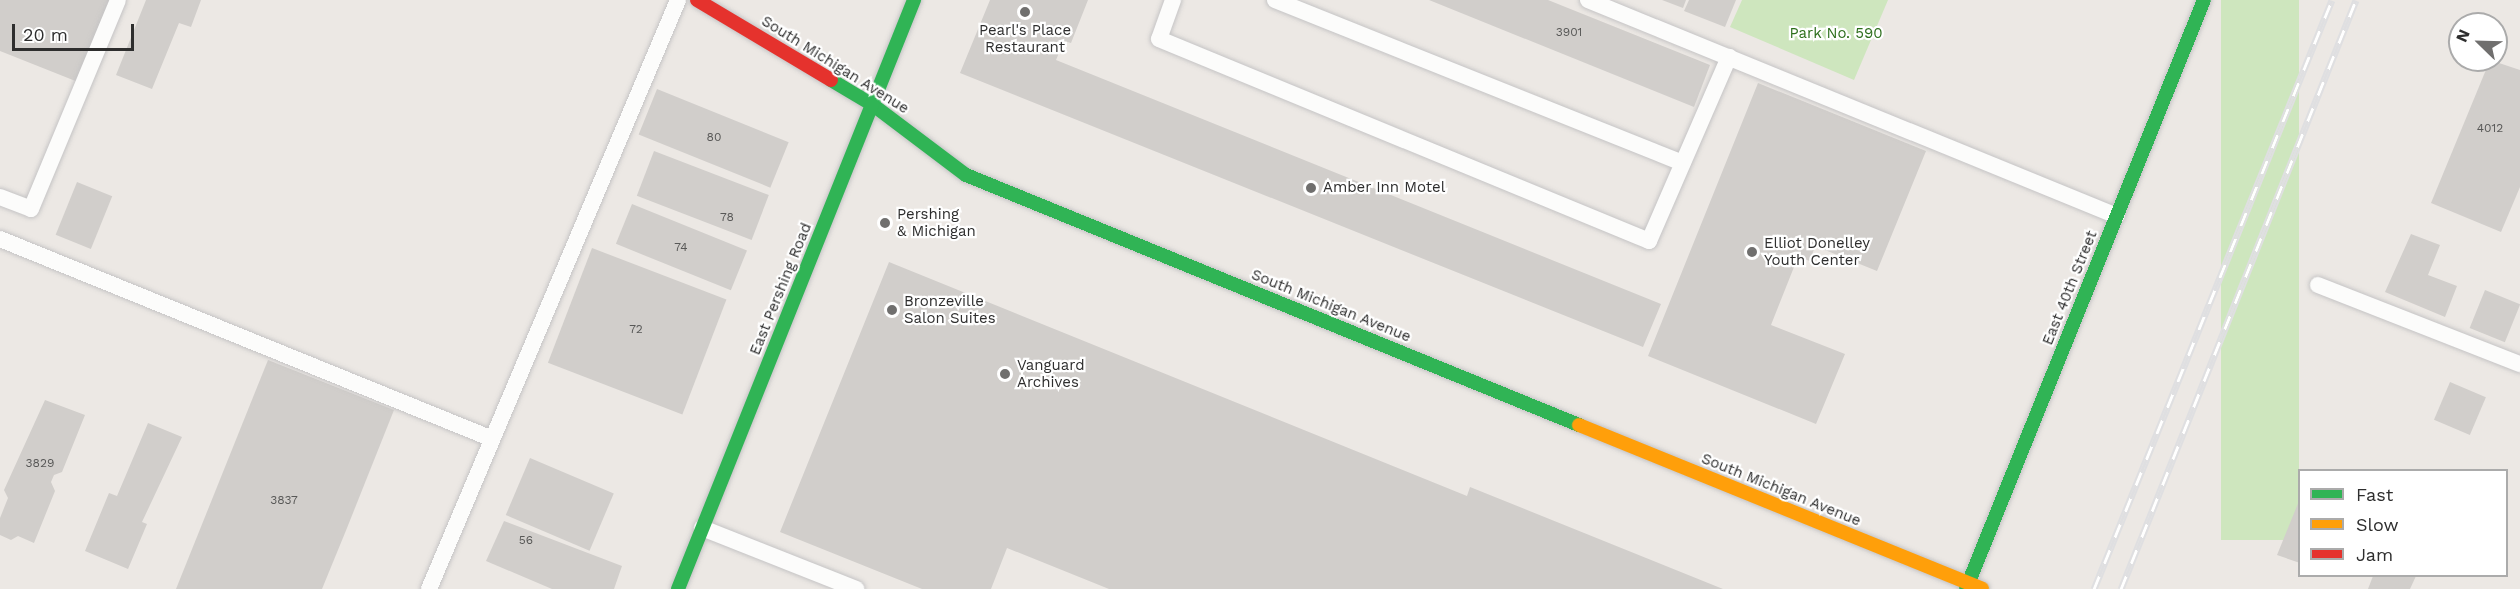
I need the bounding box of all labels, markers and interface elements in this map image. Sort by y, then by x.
marker: Pearl's Place Restaurant [1018,5,1032,19]
scale bar [15,12,136,50]
street label: South Michigan Avenue [758,12,912,118]
north arrow [2448,12,2508,72]
place label: Pearl's Place Restaurant [979,21,1071,56]
text: 20 m [23,24,68,45]
park label: Park No. 590 [1789,25,1883,43]
house number: 3901 [1556,26,1582,40]
text: N [2452,26,2474,45]
house number: 4012 [2477,122,2503,136]
house number: 80 [707,131,721,145]
place label: Amber Inn Motel [1323,179,1446,197]
marker: Amber Inn Motel [1304,181,1318,195]
place label: Pershing & Michigan [897,205,976,240]
house number: 78 [720,211,734,225]
marker: Pershing & Michigan [878,216,892,230]
street label: East Pershing Road [746,220,816,358]
street label: East 40th Street [2039,228,2101,348]
place label: Elliot Donelley Youth Center [1764,234,1870,269]
house number: 74 [674,241,688,255]
marker: Elliot Donelley Youth Center [1745,245,1759,259]
street label: South Michigan Avenue [1248,266,1414,346]
place label: Bronzeville Salon Suites [904,292,996,327]
marker: Bronzeville Salon Suites [885,303,899,317]
house number: 72 [629,323,643,337]
place label: Vanguard Archives [1017,356,1085,391]
marker: Vanguard Archives [998,367,1012,381]
street label: South Michigan Avenue [1698,450,1864,530]
house number: 3829 [26,457,54,471]
legend [2298,469,2508,577]
text: Fast [2356,484,2393,505]
house number: 3837 [270,494,298,508]
text: Slow [2356,514,2399,535]
house number: 56 [519,534,533,548]
text: Jam [2356,544,2393,565]

